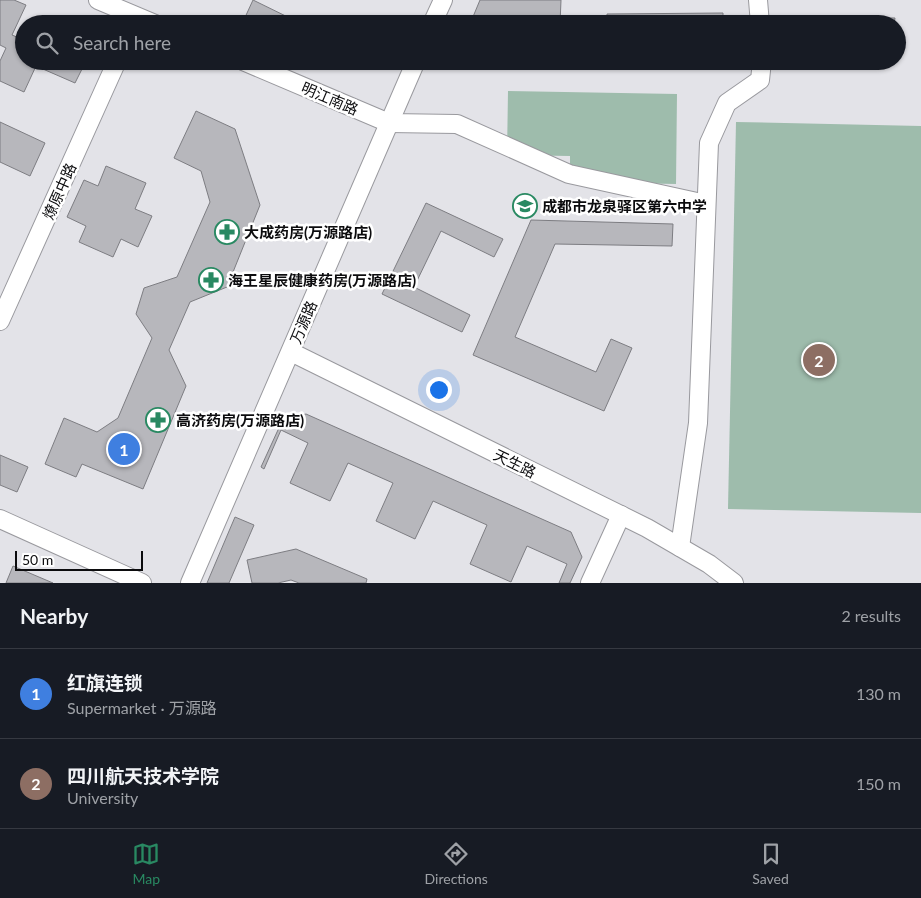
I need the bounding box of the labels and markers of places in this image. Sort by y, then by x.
school or university icon: 成都市龙泉驿区第六中学 [512,193,538,219]
place label: 成都市龙泉驿区第六中学 [542,197,707,215]
pharmacy icon: 大成药房(万源路店) [214,219,240,245]
place label: 大成药房(万源路店) [244,223,372,241]
pharmacy icon: 海王星辰健康药房(万源路店) [198,267,224,293]
place label: 海王星辰健康药房(万源路店) [228,271,416,289]
pin: 2 [803,341,835,379]
pharmacy icon: 高济药房(万源路店) [145,407,171,433]
place label: 高济药房(万源路店) [176,411,304,429]
pin: 1 [108,430,140,468]

